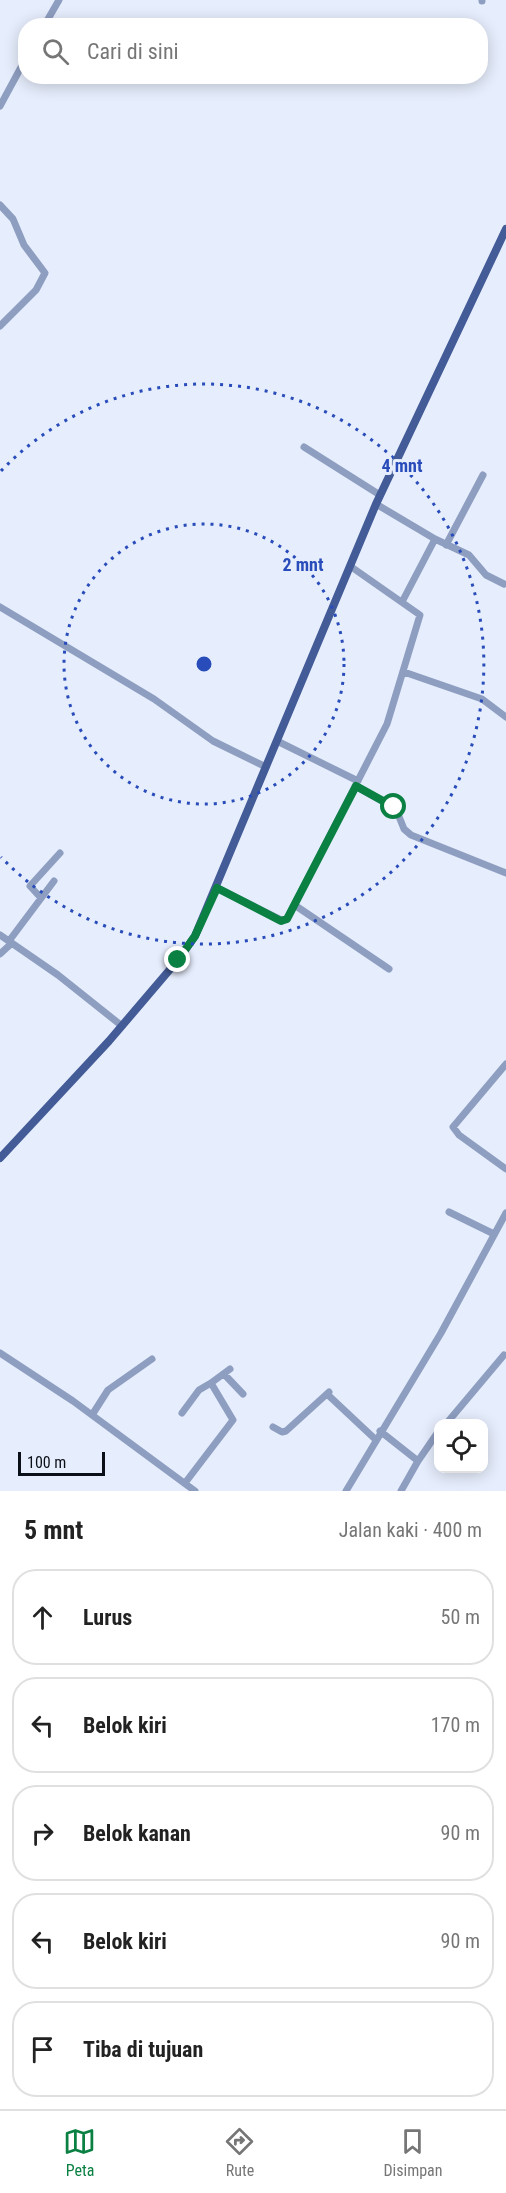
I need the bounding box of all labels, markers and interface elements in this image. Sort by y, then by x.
search box [18,18,488,84]
icon: search [39,35,72,68]
text: Cari di sini [87,39,179,64]
text: 4 mnt [382,455,423,476]
text: 2 mnt [283,554,324,575]
centre of rings [194,654,214,674]
route start [380,793,406,819]
route end [164,946,190,972]
map controls [434,1419,488,1473]
button: locate [434,1419,488,1473]
scale bar [18,1449,105,1476]
text: 100 m [27,1453,66,1472]
text: 5 mnt [24,1515,83,1545]
text: Jalan kaki · 400 m [339,1518,482,1542]
icon: ahead [26,1601,59,1634]
text: Lurus [83,1605,132,1630]
text: 50 m [441,1605,480,1629]
icon: left [26,1709,59,1742]
text: Belok kiri [83,1713,167,1738]
text: 170 m [431,1713,480,1737]
icon: right [26,1817,59,1850]
text: Belok kanan [83,1821,191,1846]
text: 90 m [441,1821,480,1845]
icon: left [26,1925,59,1958]
text: Belok kiri [83,1929,167,1954]
text: 90 m [441,1929,480,1953]
icon: arrive [26,2033,59,2066]
text: Tiba di tujuan [83,2037,203,2062]
tab: Peta [63,2125,96,2180]
tab: Rute [223,2125,256,2180]
tab: Disimpan [383,2125,443,2180]

